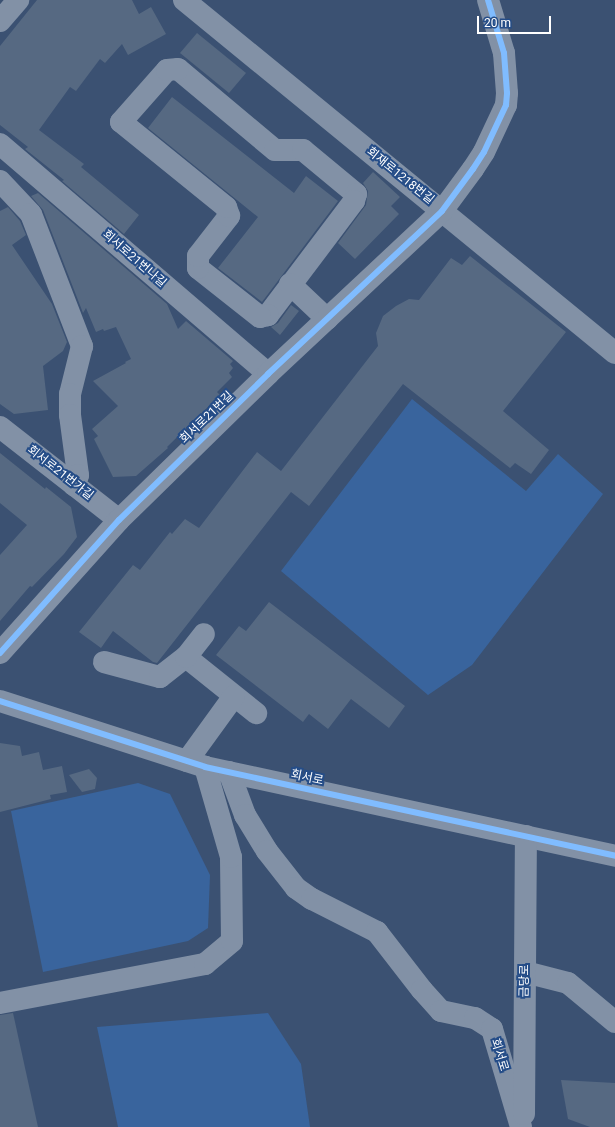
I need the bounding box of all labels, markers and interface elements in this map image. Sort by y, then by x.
scale bar [479,8,553,34]
text: 20 m [484,16,511,30]
street label: 회재로1218번길 [364,145,436,207]
street label: 회서로21번나길 [99,227,169,291]
street label: 회서로21번길 [177,389,237,447]
street label: 회서로21번가길 [24,443,96,503]
street label: 회서로 [289,768,325,788]
street label: 금당로 [518,964,532,998]
street label: 회서로 [487,1037,511,1073]

